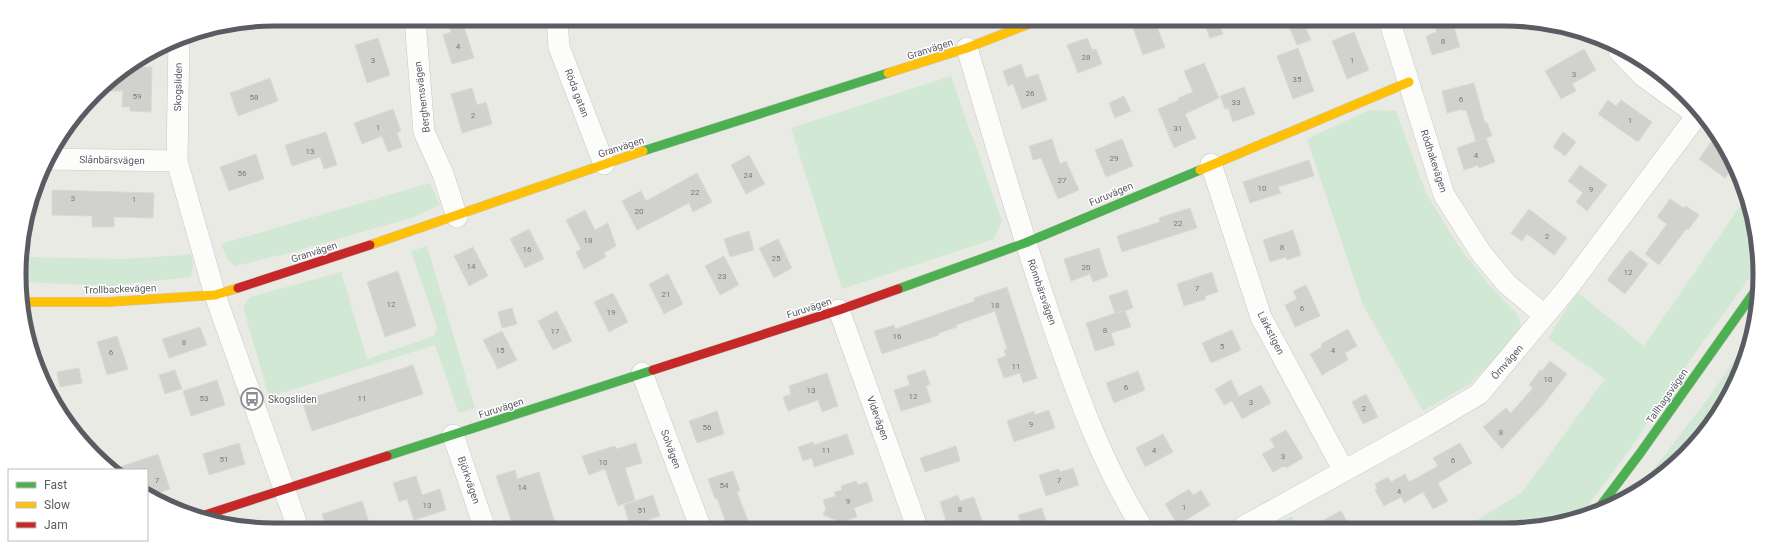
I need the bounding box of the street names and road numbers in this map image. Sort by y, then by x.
street label: Granvägen [906,36,954,62]
street label: Berghemsvägen [412,61,432,133]
street label: Skogsliden [172,62,184,112]
street label: Röda gatan [563,67,591,119]
street label: Rödhakevägen [1419,128,1449,194]
street label: Granvägen [597,134,645,160]
street label: Slånbärsvägen [79,154,145,166]
street label: Furuvägen [1087,180,1135,208]
street label: Granvägen [290,239,338,265]
street label: Rönnbärsvägen [1026,258,1058,326]
street label: Trollbackevägen [84,282,156,296]
street label: Furuvägen [785,296,833,320]
street label: Lärkstigen [1256,310,1286,356]
street label: Örnvägen [1488,342,1525,382]
street label: Tallhagsvägen [1644,367,1690,425]
street label: Videvägen [865,394,891,442]
street label: Furuvägen [477,396,525,420]
street label: Solvägen [659,428,683,470]
street label: Björkvägen [456,455,482,505]

